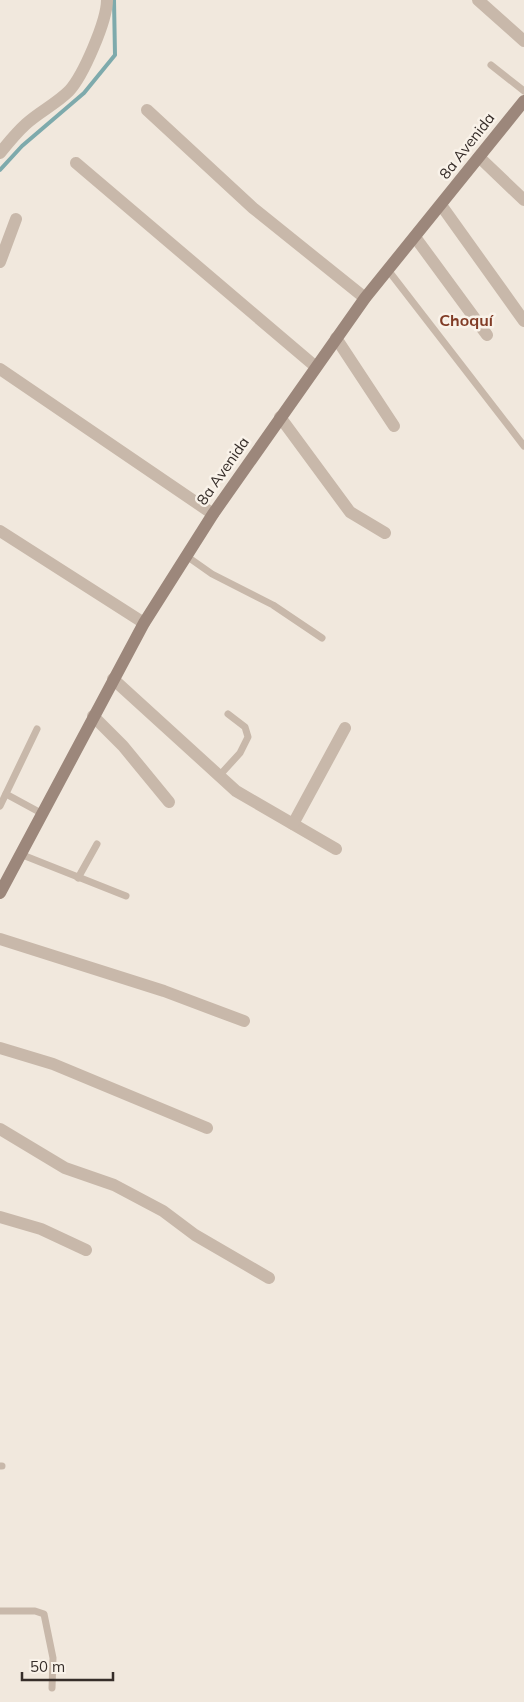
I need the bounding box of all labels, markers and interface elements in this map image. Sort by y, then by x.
street label: 8a Avenida [435,109,498,183]
district label: Choquí [439,310,495,330]
street label: 8a Avenida [192,433,253,508]
scale bar [22,1650,114,1682]
text: 50 m [30,1657,65,1676]

